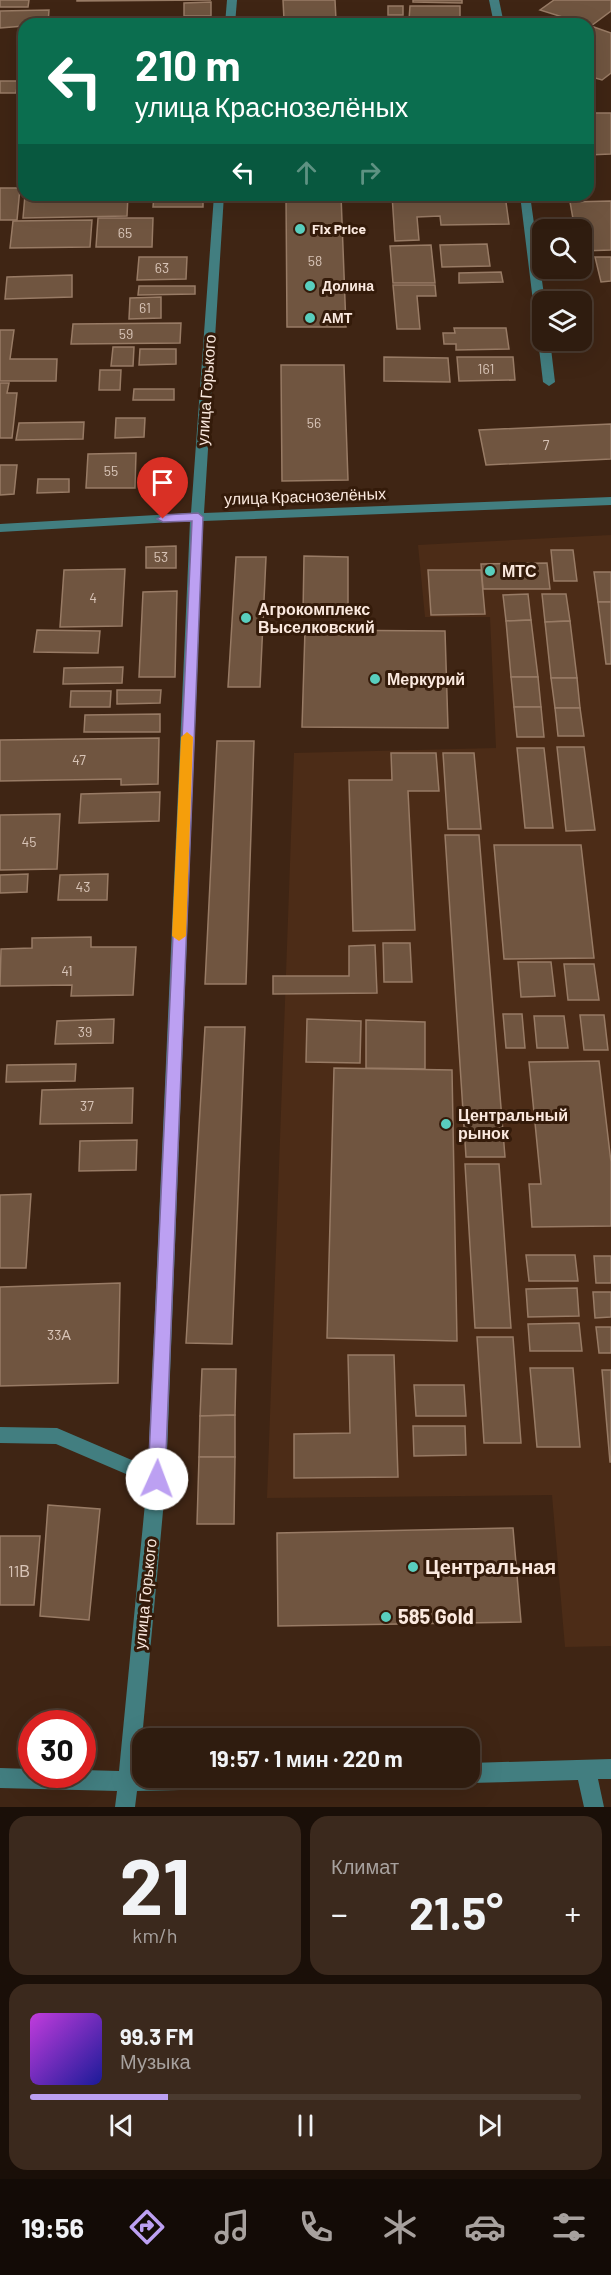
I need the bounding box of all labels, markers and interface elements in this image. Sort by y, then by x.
text: 210 m [135,39,241,89]
icon: left [36,42,114,120]
text: улица Краснозелёных [135,90,408,122]
icon: left [227,156,260,189]
icon: ahead [290,156,323,189]
icon: right [353,156,386,189]
map controls [532,219,592,351]
button: search [532,219,592,279]
place label: Fix Price [312,220,366,237]
marker: Fix Price [293,222,307,236]
house number: 65 [118,224,132,241]
house number: 58 [308,252,322,269]
house number: 63 [155,259,169,276]
place label: Долина [322,277,374,294]
marker: Долина [303,279,317,293]
button: layers [532,291,592,351]
house number: 61 [139,299,151,316]
place label: АМТ [322,309,353,326]
marker: АМТ [303,311,317,325]
house number: 59 [119,325,133,342]
street label: улица Горького [192,334,219,446]
house number: 161 [478,360,494,377]
house number: 56 [307,414,321,431]
house number: 7 [543,436,550,453]
pin [137,457,188,519]
house number: 55 [104,462,118,479]
icon: arrive [146,466,179,499]
street label: улица Краснозелёных [224,483,386,508]
house number: 53 [154,548,168,565]
place label: МТС [502,561,537,580]
marker: МТС [483,564,497,578]
house number: 4 [89,589,97,606]
place label: Агрокомплекс Выселковский [258,599,375,636]
marker: Агрокомплекс Выселковский [239,611,253,625]
place label: Меркурий [387,669,465,688]
marker: Меркурий [368,672,382,686]
house number: 47 [72,751,86,768]
house number: 45 [22,833,36,850]
house number: 43 [76,878,90,895]
house number: 41 [61,962,73,979]
house number: 39 [78,1023,92,1040]
house number: 37 [80,1097,94,1114]
place label: Центральный рынок [458,1105,568,1142]
marker: Центральный рынок [439,1117,453,1131]
house number: 33А [47,1326,72,1343]
position arrow [125,1447,189,1511]
street label: улица Горького [129,1537,160,1650]
place label: Центральная [425,1554,556,1578]
marker: Центральная [406,1560,420,1574]
house number: 11В [8,1561,30,1580]
place label: 585 Gold [398,1604,474,1628]
marker: 585 Gold [379,1610,393,1624]
speed limit sign: 30 [18,1710,96,1788]
text: 19:57 · 1 мин · 220 m [209,1745,403,1771]
text: 21 [120,1837,190,1931]
text: Климат [331,1854,399,1878]
text: 21.5° [409,1885,503,1939]
text: − [331,1893,348,1933]
text: + [565,1893,581,1933]
text: km/h [132,1923,178,1947]
text: 99.3 FM [120,2023,194,2049]
text: Музыка [120,2049,191,2073]
icon: previous [105,2109,138,2142]
icon: pause [289,2109,322,2142]
icon: next [473,2109,506,2142]
icon: directions [126,2206,168,2248]
icon: music [211,2206,253,2248]
icon: phone [295,2206,337,2248]
icon: climate [379,2206,421,2248]
icon: car [464,2206,506,2248]
icon: filters [548,2206,590,2248]
text: 19:56 [21,2211,84,2243]

